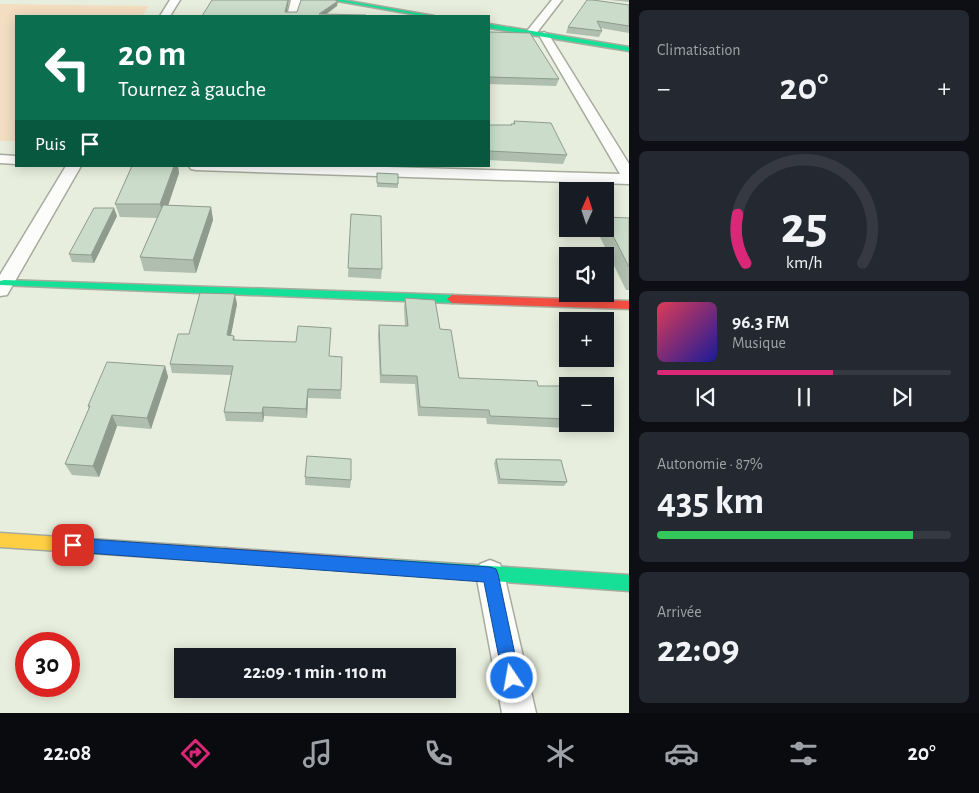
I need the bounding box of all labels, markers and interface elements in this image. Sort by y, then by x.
icon: left [35,35,100,100]
text: 20 m [118,37,186,72]
text: Climatisation [657,42,741,58]
text: 20° [780,69,828,107]
text: − [657,75,670,103]
text: + [938,75,951,103]
text: Tournez à gauche [118,78,266,100]
icon: arrive [76,130,104,158]
text: Puis [35,135,66,154]
north arrow [559,182,614,238]
map controls [559,182,614,432]
text: 25 [781,200,827,252]
button: sound [559,247,614,302]
text: km/h [786,254,822,272]
button: + [559,312,614,367]
text: 96.3 FM [732,313,789,332]
text: Musique [732,335,786,351]
button: − [559,377,614,432]
icon: previous [692,383,720,411]
icon: pause [790,383,818,411]
icon: next [888,383,916,411]
text: Autonomie · 87% [657,456,763,472]
text: 435 km [657,483,764,521]
pin [52,524,94,566]
icon: arrive [59,531,87,559]
text: Arrivée [657,604,702,620]
text: 22:09 [657,631,740,669]
speed limit sign: 30 [15,632,80,697]
position arrow [485,651,537,703]
text: 22:09 · 1 min · 110 m [243,663,387,682]
icon: directions [178,736,213,771]
icon: music [300,736,335,771]
icon: phone [421,736,456,771]
icon: climate [543,736,578,771]
icon: car [664,736,699,771]
icon: filters [786,736,821,771]
text: 22:08 [43,742,91,764]
text: 20° [907,742,936,764]

